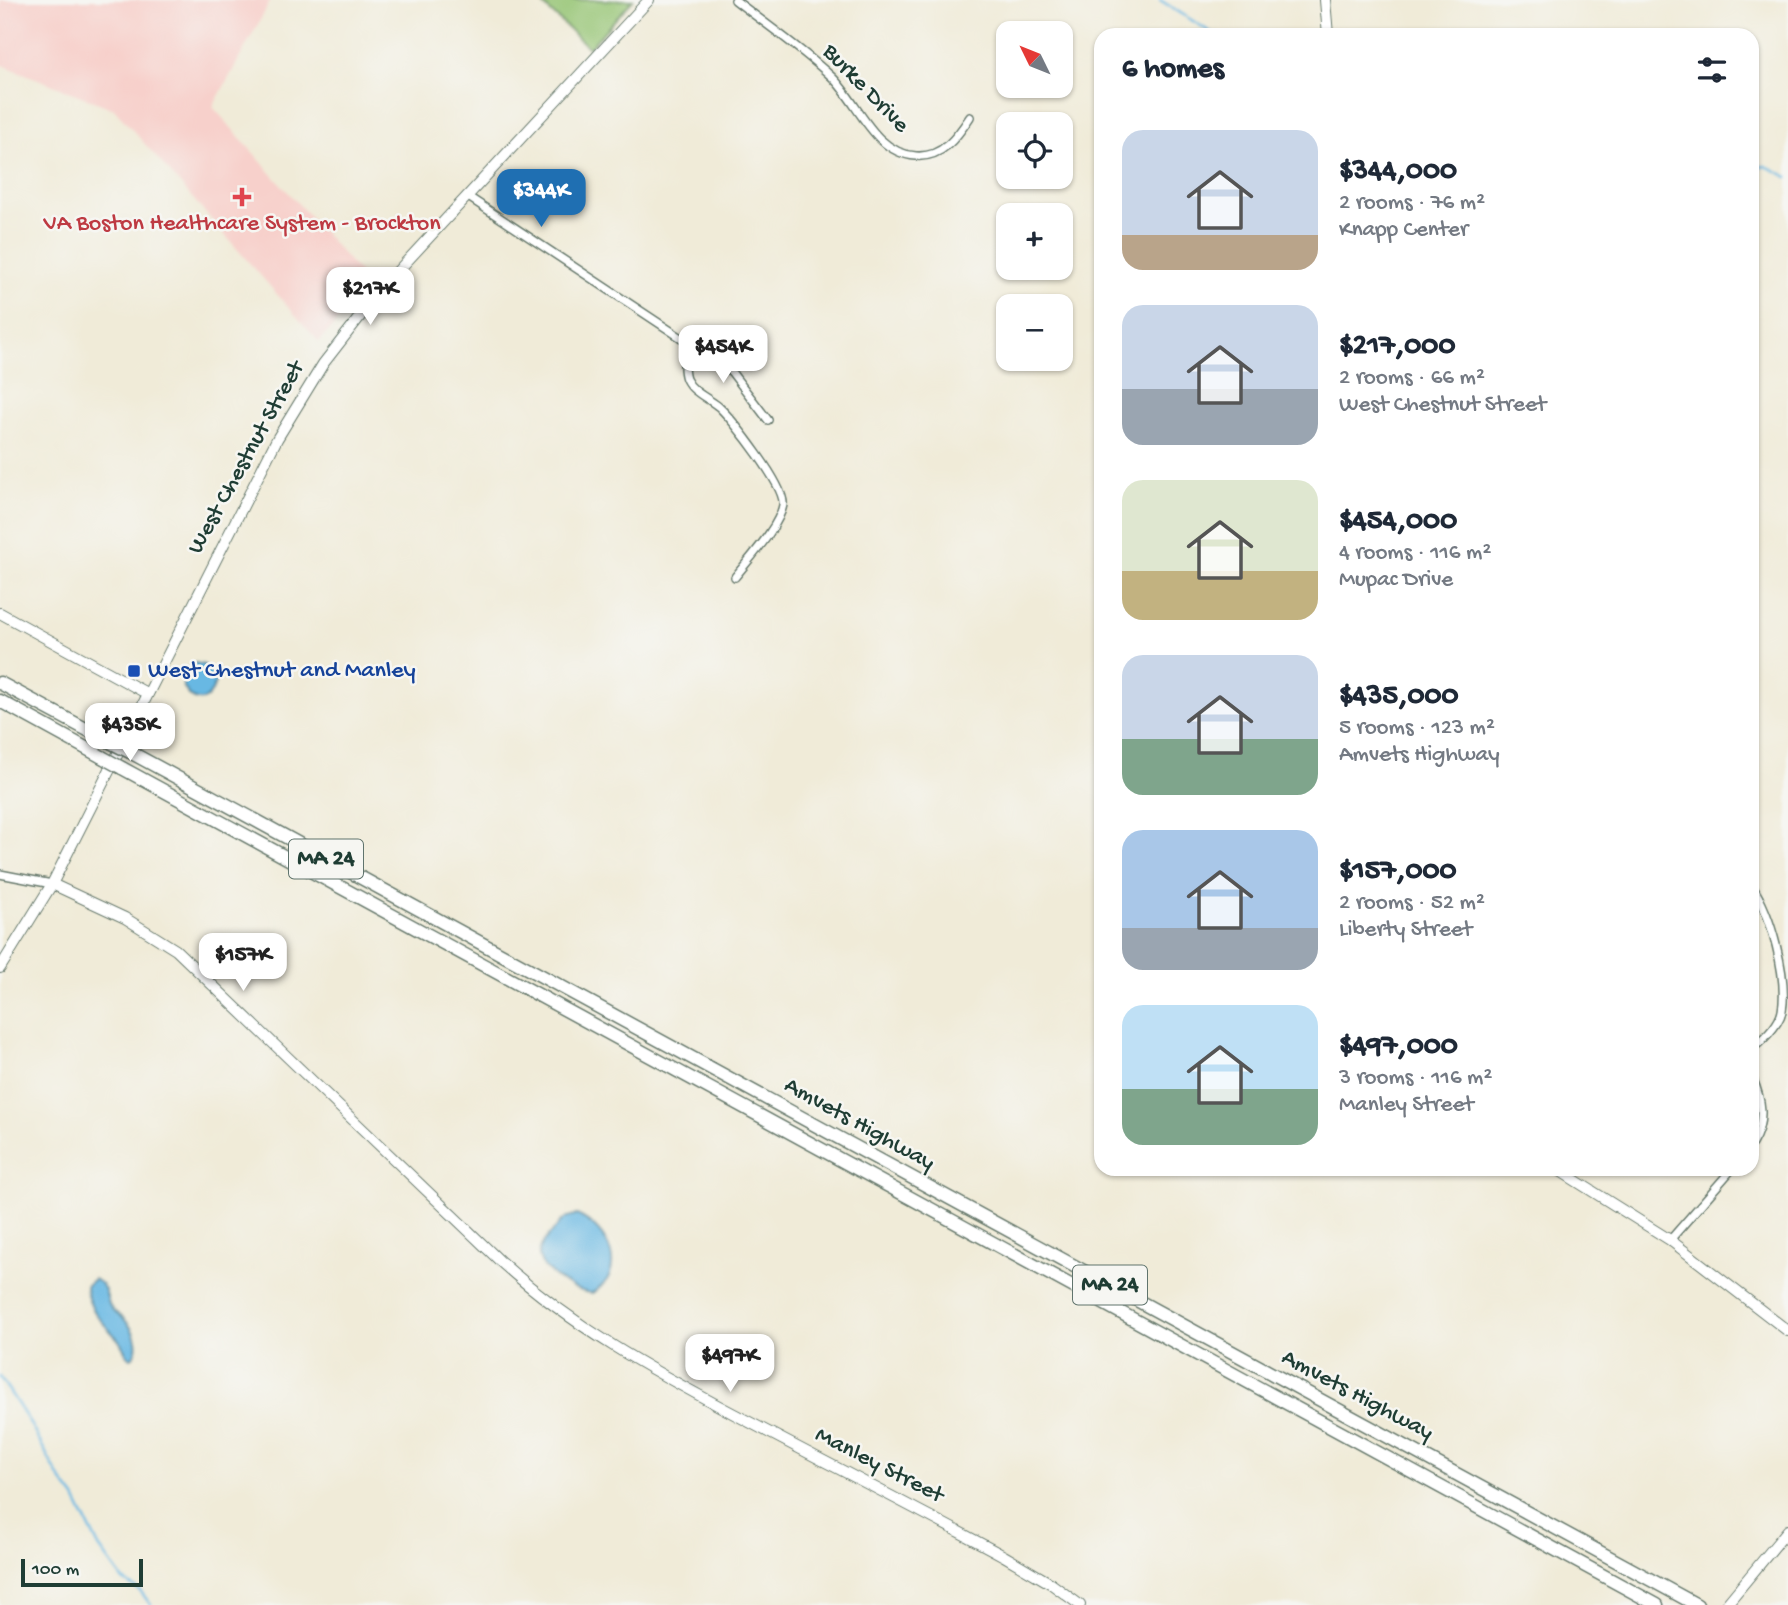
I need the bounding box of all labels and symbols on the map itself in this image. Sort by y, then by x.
north arrow [996,21,1073,98]
street label: Burke Drive [815,38,915,140]
pin: $344K [492,170,590,229]
marker: VA Boston Healthcare System - Brockton [232,187,252,207]
place label: VA Boston Healthcare System - Brockton [42,210,441,239]
pin: $217K [321,268,419,327]
pin: $454K [674,326,772,385]
street label: West Chestnut Street [182,355,313,560]
place label: West Chestnut and Manley [148,657,416,686]
marker: West Chestnut and Manley [126,663,142,679]
pin: $435K [81,704,179,763]
road number: MA 24 [289,839,363,878]
pin: $157K [194,934,292,993]
street label: Amvets Highway [779,1072,940,1178]
road number: MA 24 [1073,1266,1147,1304]
pin: $497K [681,1334,779,1394]
street label: Amvets Highway [1276,1344,1438,1448]
street label: Manley Street [810,1421,950,1512]
scale bar [21,1556,144,1588]

